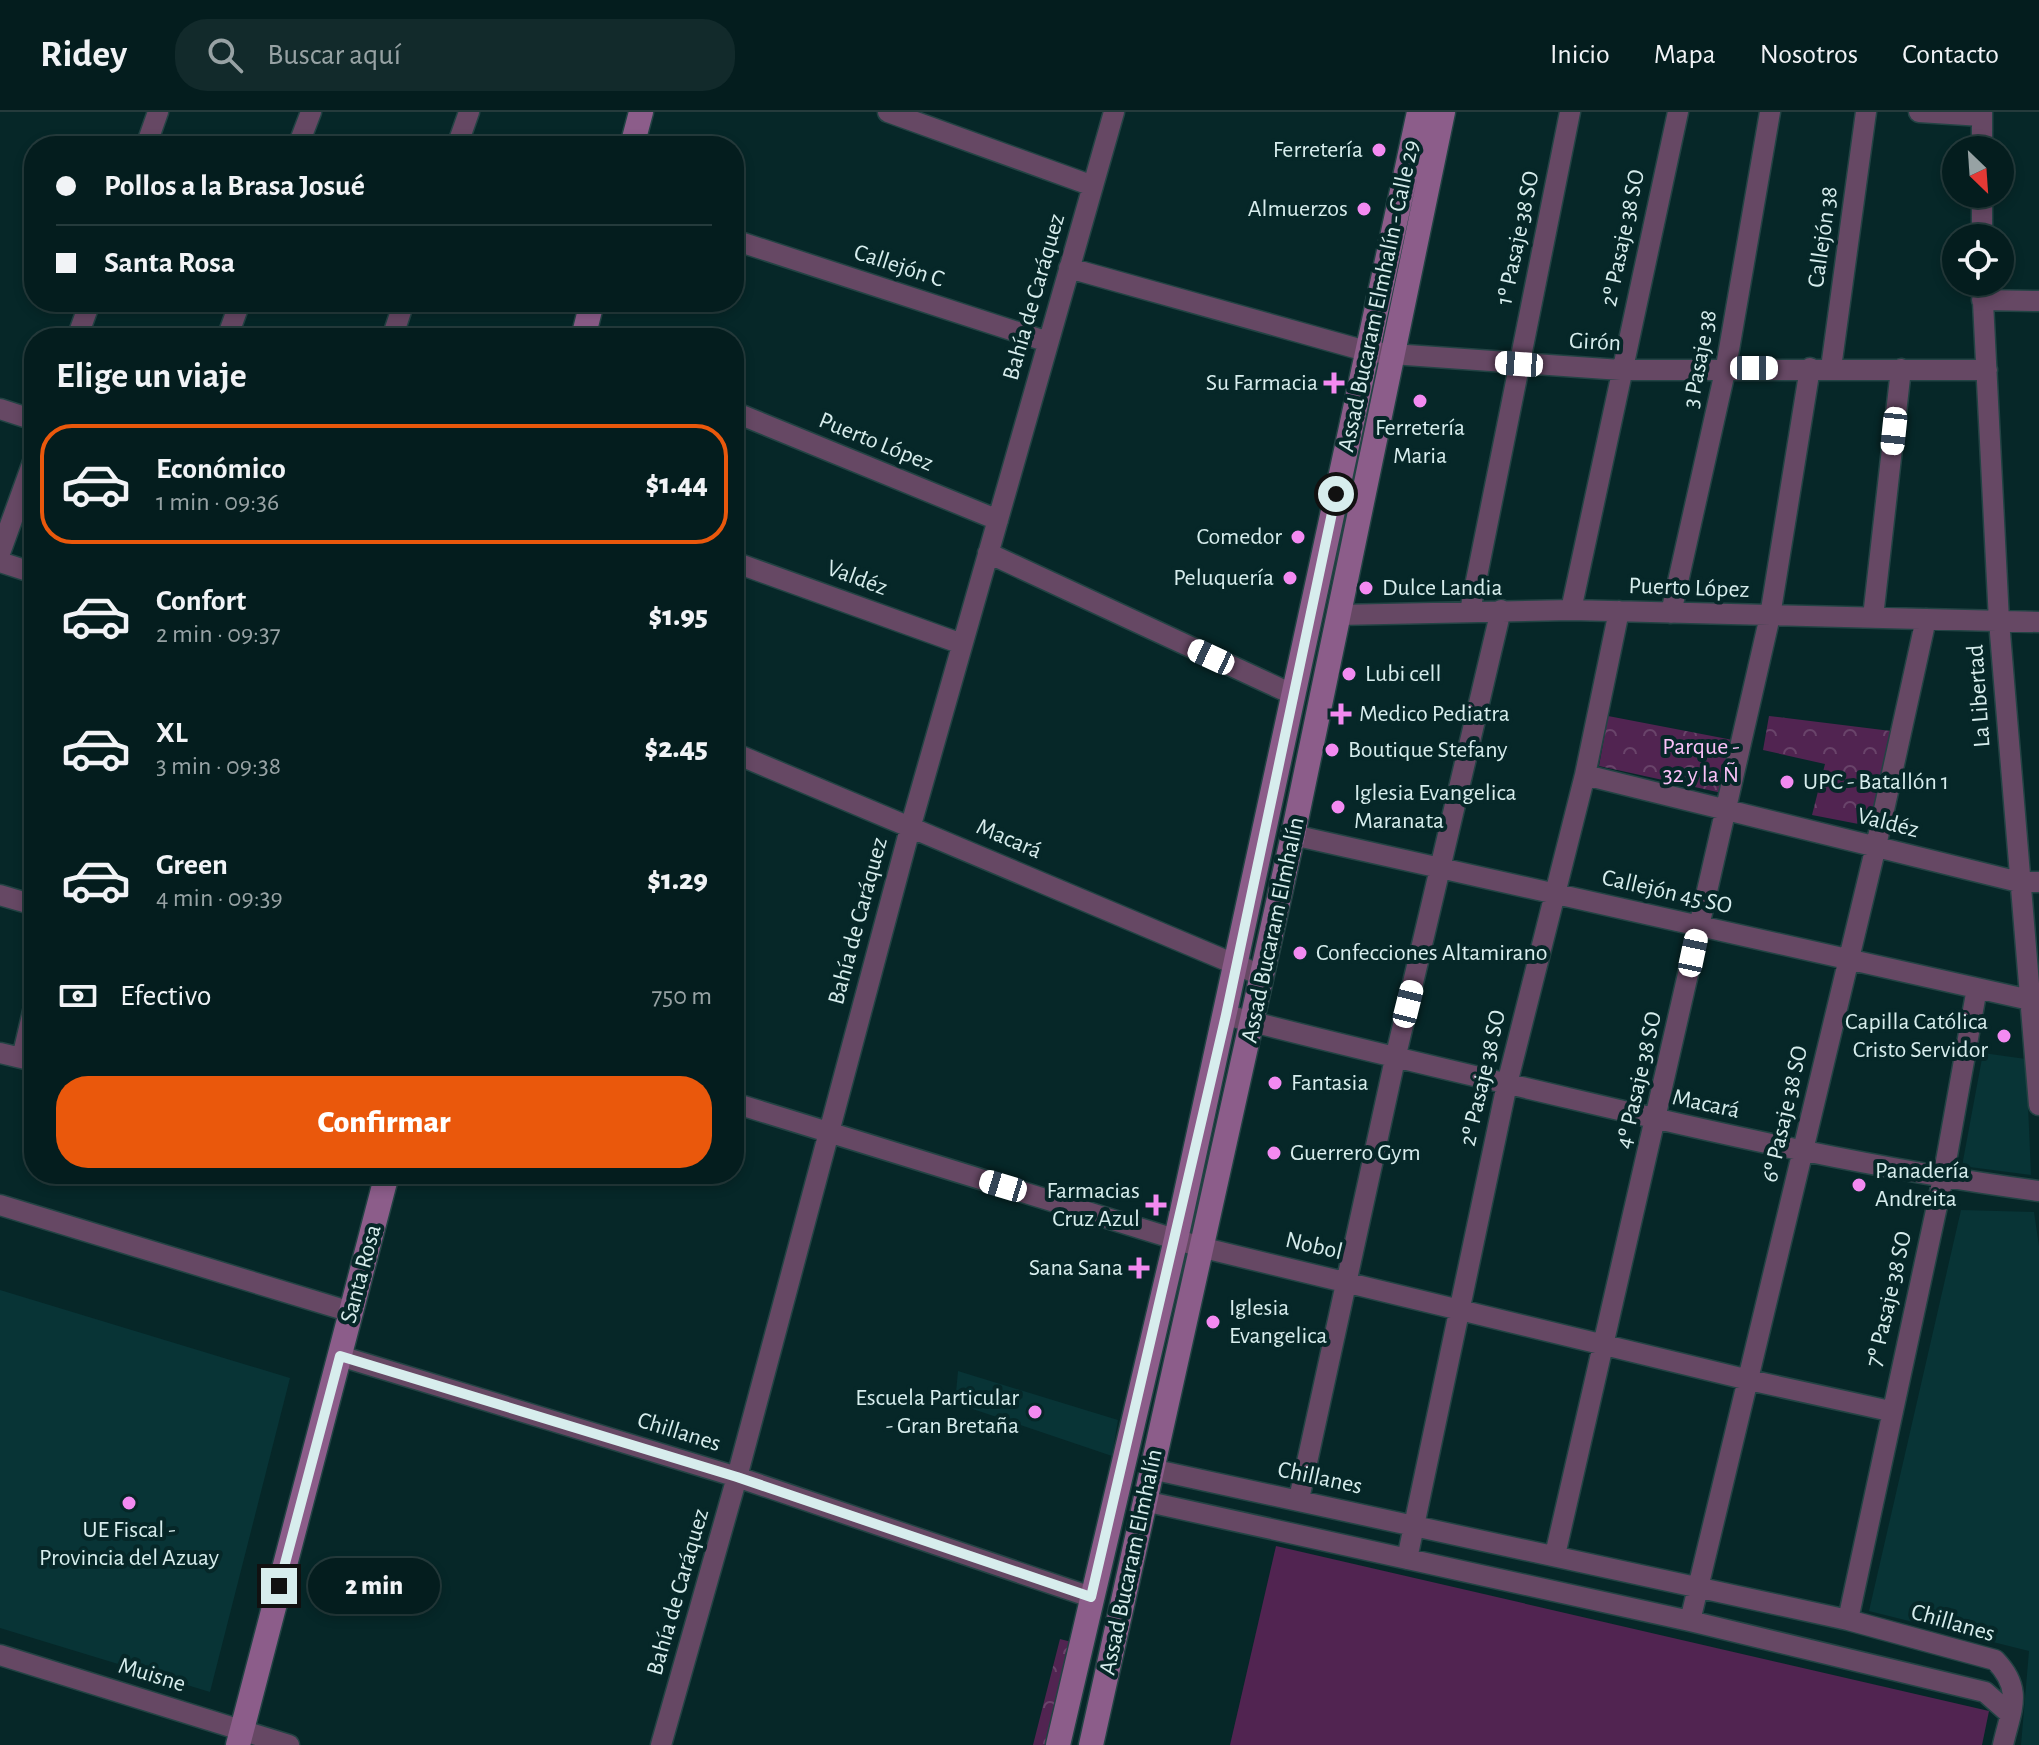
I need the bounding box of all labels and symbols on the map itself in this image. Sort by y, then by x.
north arrow [1942,136,2014,208]
place label: Ferretería [1273,138,1363,162]
street label: Assad Bucaram Elmhalín - Calle 29 [1334,138,1424,454]
marker: Ferretería [1370,141,1388,159]
street label: 2º Pasaje 38 SO [1597,167,1649,309]
street label: 1º Pasaje 38 SO [1492,169,1544,307]
street label: Callejón 38 [1804,185,1842,289]
place label: Almuerzos [1248,197,1348,221]
marker: Almuerzos [1355,200,1373,218]
street label: Bahía de Caráquez [999,211,1069,383]
street label: Callejón C [851,240,947,292]
street label: 3 Pasaje 38 [1679,308,1721,410]
street label: Girón [1568,329,1622,355]
car [1494,350,1544,378]
car [1730,356,1778,380]
place label: Su Farmacia [1206,371,1318,395]
marker: Su Farmacia [1325,374,1343,392]
marker: Ferretería Maria [1411,392,1429,410]
car [1880,406,1908,456]
street label: Puerto López [815,408,937,476]
place label: Ferretería Maria [1375,416,1465,468]
route start [1318,476,1354,512]
place label: Comedor [1196,525,1282,549]
marker: Comedor [1289,528,1307,546]
street label: Valdéz [823,556,891,600]
place label: Peluquería [1173,566,1274,590]
marker: Peluquería [1281,569,1299,587]
street label: Puerto López [1628,574,1750,602]
place label: Dulce Landia [1382,576,1502,600]
marker: Dulce Landia [1357,579,1375,597]
car [1184,636,1238,678]
street label: La Libertad [1963,644,1995,748]
place label: Lubi cell [1365,662,1441,686]
marker: Lubi cell [1340,665,1358,683]
place label: Medico Pediatra [1359,702,1510,726]
marker: Medico Pediatra [1330,703,1352,725]
park label: Parque - 32 y la Ñ [1662,735,1740,787]
place label: Boutique Stefany [1348,738,1507,762]
marker: Boutique Stefany [1323,741,1341,759]
place label: UPC - Batallón 1 [1803,770,1949,794]
marker: UPC - Batallón 1 [1778,773,1796,791]
place label: Iglesia Evangelica Maranata [1354,781,1517,833]
marker: Iglesia Evangelica Maranata [1329,798,1347,816]
street label: Valdéz [1855,804,1921,842]
street label: Macará [973,815,1045,863]
street label: Assad Bucaram Elmhalín [1237,815,1309,1045]
street label: Bahía de Caráquez [824,835,892,1007]
street label: Callejón 45 SO [1600,865,1734,919]
car [1676,927,1710,979]
place label: Confecciones Altamirano [1316,941,1548,965]
marker: Confecciones Altamirano [1291,944,1309,962]
car [1391,978,1425,1030]
street label: 2º Pasaje 38 SO [1456,1008,1510,1148]
street label: 4º Pasaje 38 SO [1612,1009,1666,1151]
place label: Capilla Católica Cristo Servidor [1845,1010,1988,1062]
marker: Capilla Católica Cristo Servidor [1995,1027,2013,1045]
street label: 6º Pasaje 38 SO [1758,1043,1812,1185]
place label: Fantasia [1291,1071,1368,1095]
marker: Fantasia [1266,1074,1284,1092]
street label: Macará [1670,1085,1742,1123]
place label: Guerrero Gym [1290,1141,1421,1165]
marker: Guerrero Gym [1265,1144,1283,1162]
place label: Panadería Andreita [1875,1159,1969,1211]
car [977,1168,1029,1204]
marker: Panadería Andreita [1850,1176,1868,1194]
place label: Farmacias Cruz Azul [1046,1179,1140,1231]
marker: Farmacias Cruz Azul [1147,1196,1165,1214]
street label: Santa Rosa [336,1222,386,1326]
street label: Nobol [1283,1228,1345,1264]
street label: 7º Pasaje 38 SO [1862,1229,1916,1369]
place label: Sana Sana [1029,1256,1123,1280]
marker: Sana Sana [1130,1259,1148,1277]
place label: Iglesia Evangelica [1229,1296,1327,1348]
marker: Iglesia Evangelica [1204,1313,1222,1331]
place label: Escuela Particular - Gran Bretaña [855,1386,1019,1438]
marker: Escuela Particular - Gran Bretaña [1026,1403,1044,1421]
street label: Chillanes [634,1408,724,1456]
street label: Assad Bucaram Elmhalín [1095,1447,1167,1677]
street label: Chillanes [1276,1457,1364,1499]
marker: UE Fiscal - Provincia del Azuay [120,1494,138,1512]
street label: Bahía de Caráquez [643,1506,713,1678]
place label: UE Fiscal - Provincia del Azuay [39,1518,219,1570]
callout: 2 min [307,1558,439,1614]
route end [261,1568,297,1604]
street label: Chillanes [1908,1600,1998,1646]
street label: Muisne [116,1653,188,1697]

